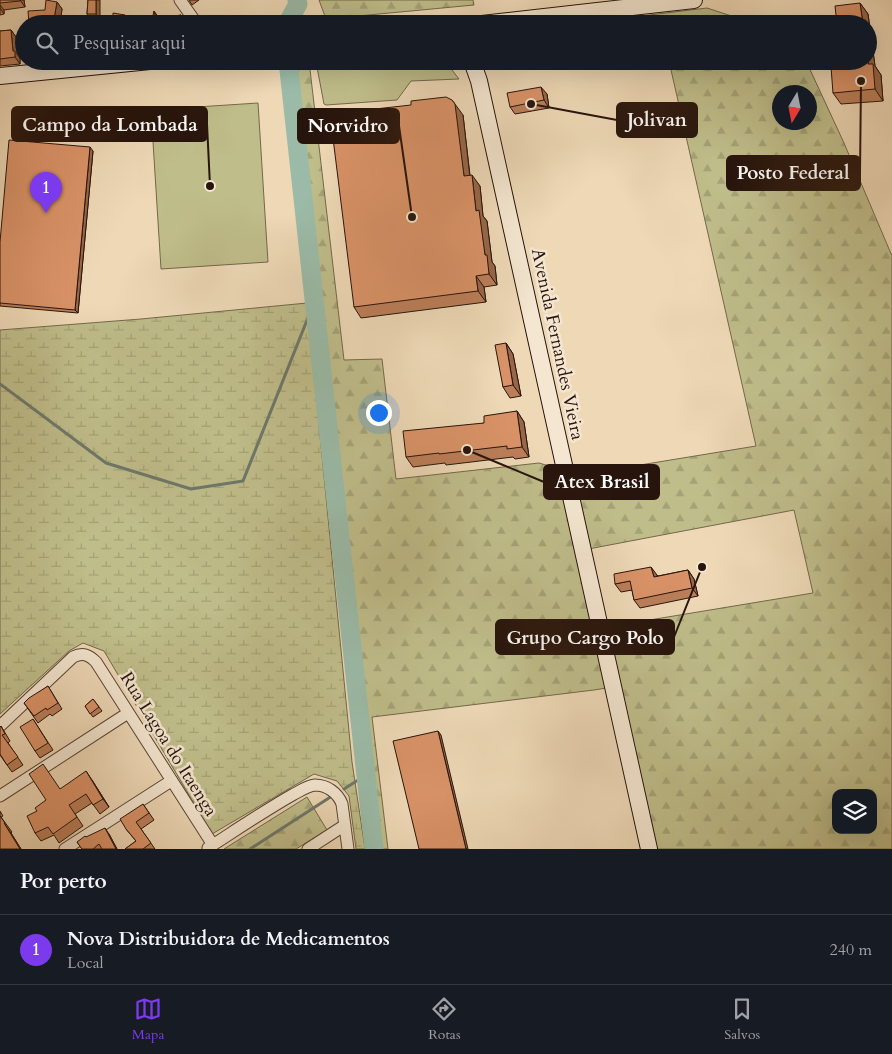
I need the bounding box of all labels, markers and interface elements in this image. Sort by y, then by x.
search box [15,15,877,70]
icon: search [33,29,61,57]
text: Pesquisar aqui [73,30,186,56]
north arrow [772,85,817,130]
callout: Jolivan [617,103,697,137]
callout: Campo da Lombada [12,107,207,141]
text: Jolivan [624,107,688,133]
callout: Norvidro [298,109,399,143]
text: Campo da Lombada [22,112,198,138]
text: Norvidro [308,113,388,139]
callout: Posto Federal [727,156,860,190]
text: Posto Federal [737,160,850,186]
pin: 1 [30,172,62,213]
street label: Avenida Fernandes Vieira [525,246,590,442]
your location [366,400,392,426]
callout: Atex Brasil [544,465,659,499]
text: Atex Brasil [554,469,650,495]
callout: Grupo Cargo Polo [496,620,674,654]
text: Grupo Cargo Polo [506,625,664,651]
street label: Rua Lagoa do Itaenga [114,667,223,821]
map controls [832,789,877,834]
button: layers [832,789,877,834]
text: Por perto [20,867,107,896]
text: Nova Distribuidora de Medicamentos [67,926,390,952]
text: 1 [32,939,40,961]
text: 240 m [830,939,872,961]
text: Local [67,952,104,974]
tab: Mapa [132,995,165,1044]
tab: Rotas [428,995,461,1044]
tab: Salvos [724,995,760,1044]

